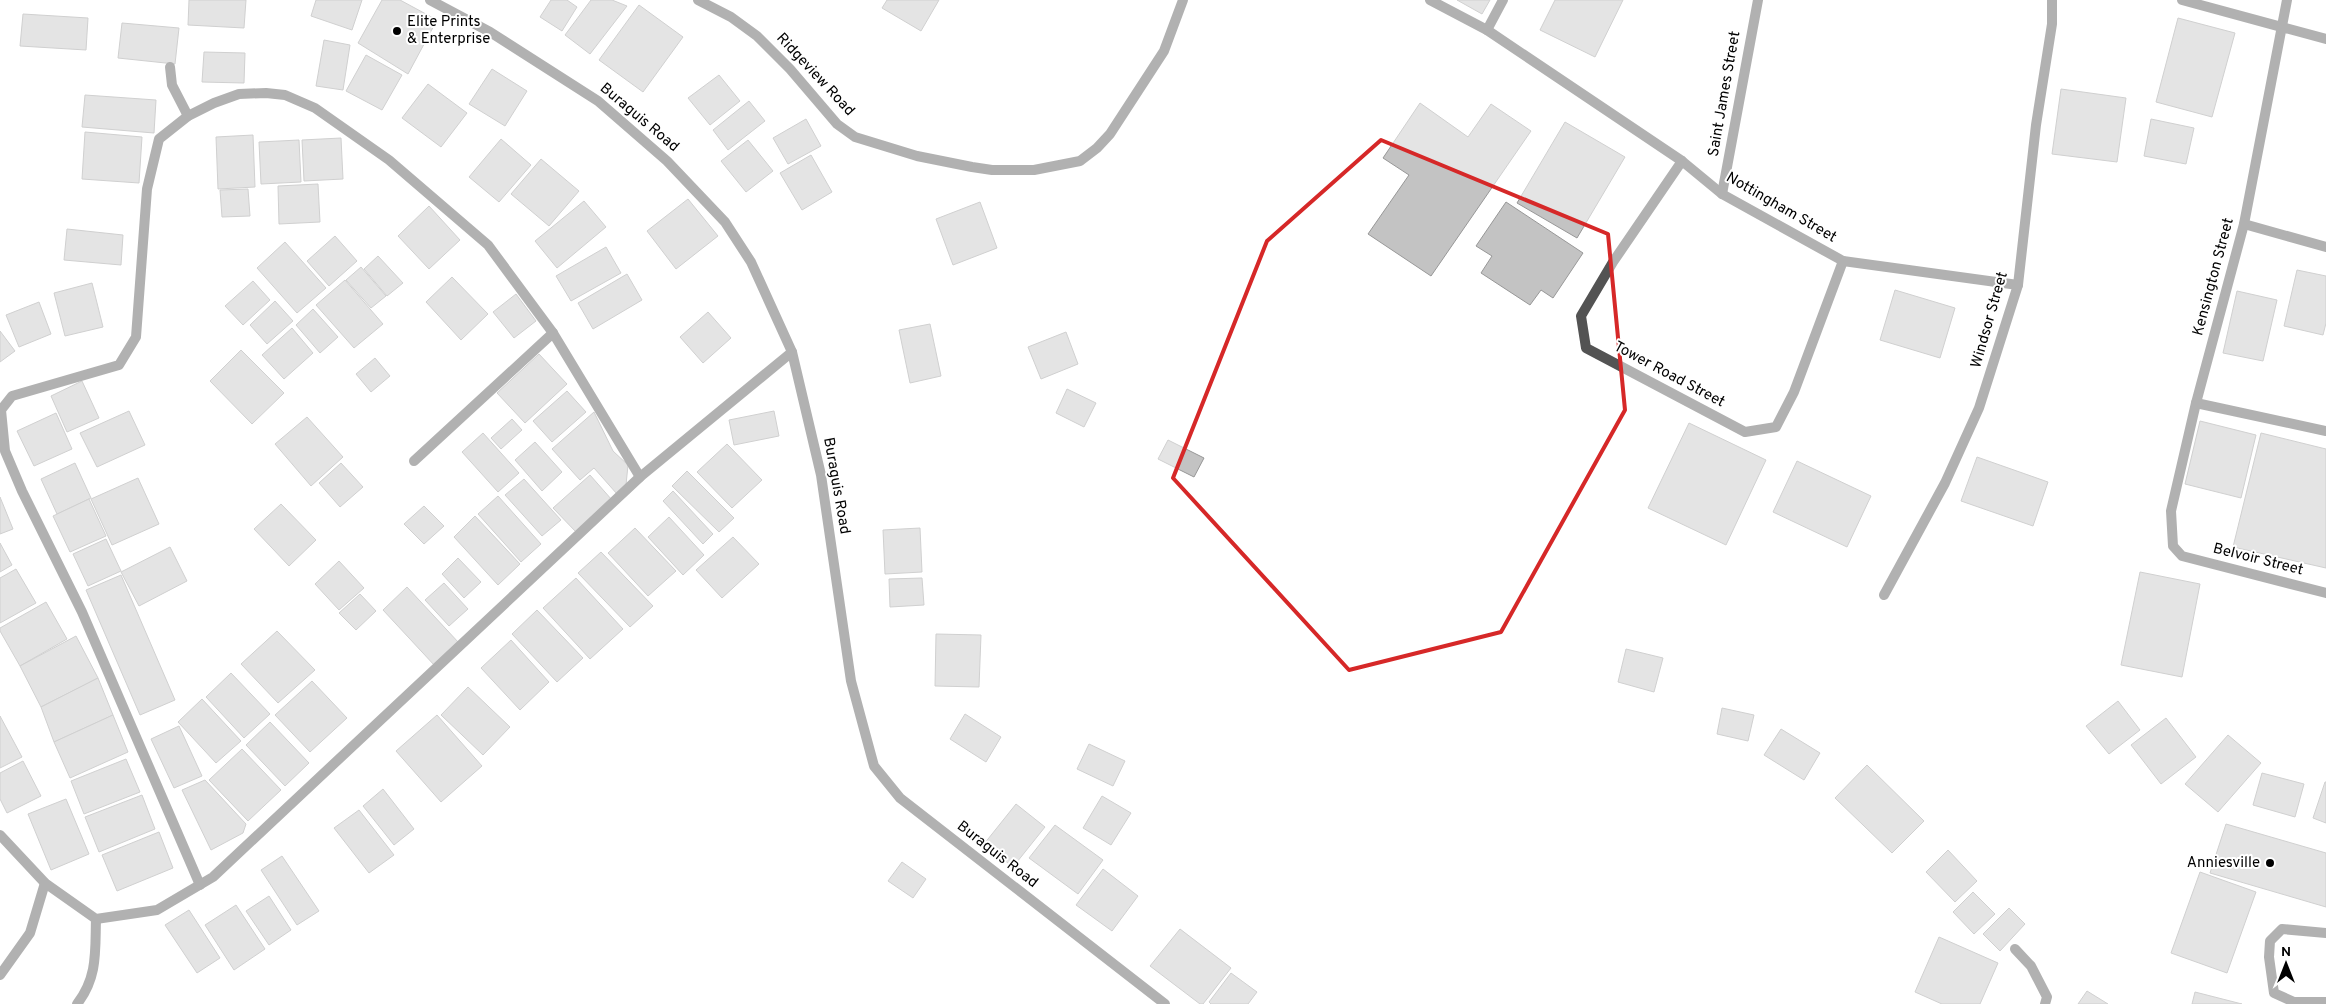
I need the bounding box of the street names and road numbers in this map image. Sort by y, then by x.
street label: Ridgeview Road [772,29,858,121]
street label: Saint James Street [1705,30,1745,158]
street label: Buraguis Road [595,79,683,157]
street label: Nottingham Street [1722,169,1840,247]
street label: Kensington Street [2189,216,2239,338]
street label: Windsor Street [1967,270,2013,370]
street label: Tower Road Street [1610,338,1728,412]
street label: Buraguis Road [818,436,854,536]
street label: Belvoir Street [2211,540,2305,580]
street label: Buraguis Road [953,817,1041,893]

